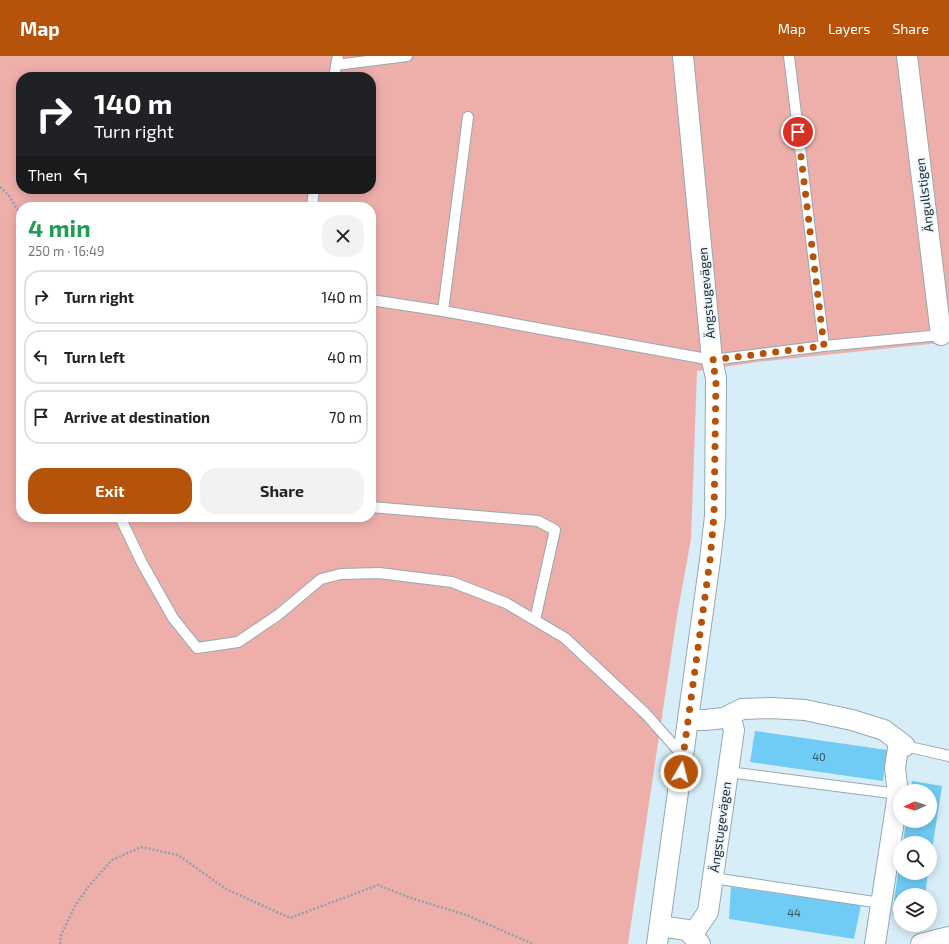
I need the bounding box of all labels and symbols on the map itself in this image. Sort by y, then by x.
pin [781,115,815,149]
street label: Ängullstigen [912,157,936,233]
street label: Ängstugevägen [694,247,718,339]
house number: 40 [812,750,826,763]
position arrow [660,751,702,793]
street label: Ängstugevägen [706,780,734,874]
north arrow [893,784,937,828]
house number: 44 [787,906,801,919]

